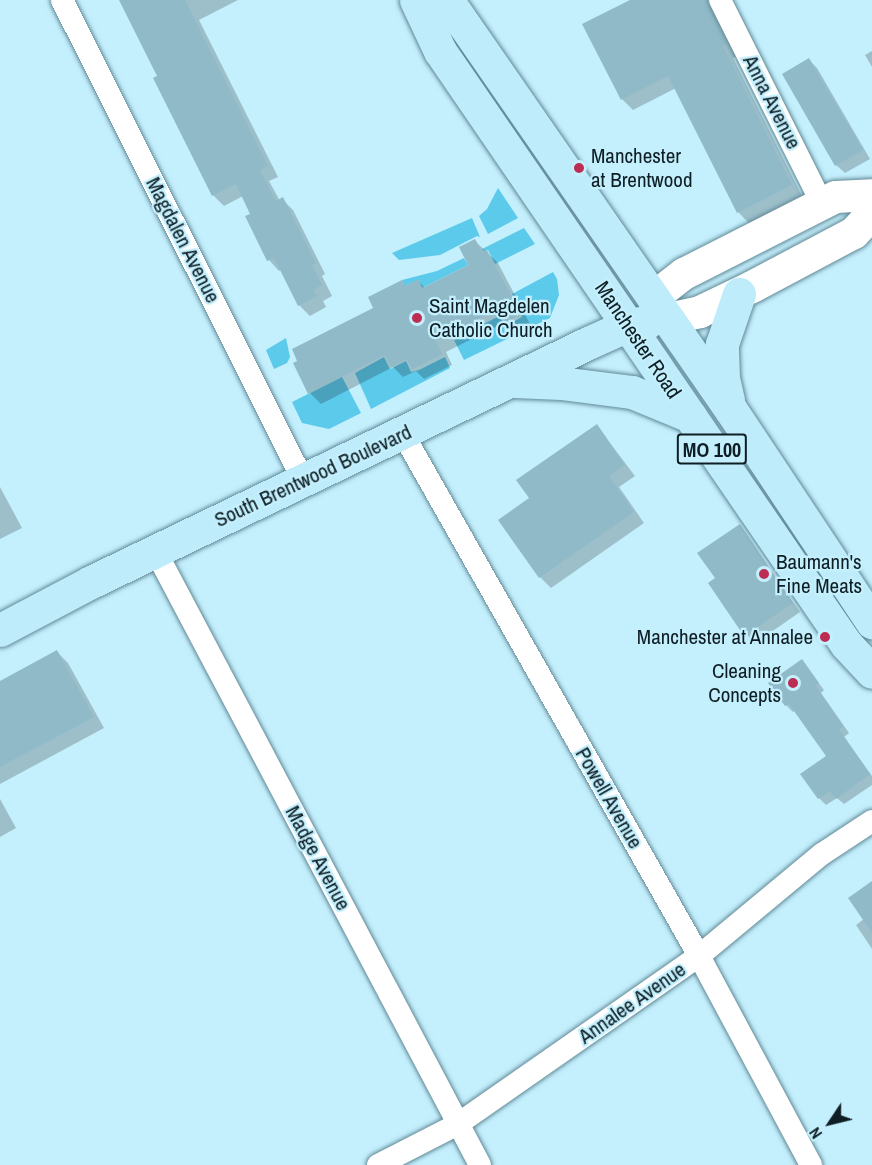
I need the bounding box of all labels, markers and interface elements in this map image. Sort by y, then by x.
street label: Anna Avenue [737,50,807,154]
place label: Manchester at Brentwood [591,143,692,193]
marker: Manchester at Brentwood [572,161,586,175]
street label: Magdalen Avenue [140,173,226,307]
street label: Manchester Road [590,277,686,403]
place label: Saint Magdelen Catholic Church [429,293,552,343]
marker: Saint Magdelen Catholic Church [410,311,424,325]
street label: South Brentwood Boulevard [211,419,415,533]
road number: MO 100 [676,432,748,466]
place label: Baumann's Fine Meats [776,549,862,599]
marker: Baumann's Fine Meats [757,567,771,581]
place label: Manchester at Annalee [636,624,813,650]
marker: Manchester at Annalee [818,630,832,644]
place label: Cleaning Concepts [708,658,781,708]
marker: Cleaning Concepts [786,676,800,690]
street label: Powell Avenue [570,743,648,853]
street label: Madge Avenue [280,801,356,915]
street label: Annalee Avenue [573,957,691,1049]
north arrow [800,1093,860,1153]
text: N [804,1123,827,1144]

